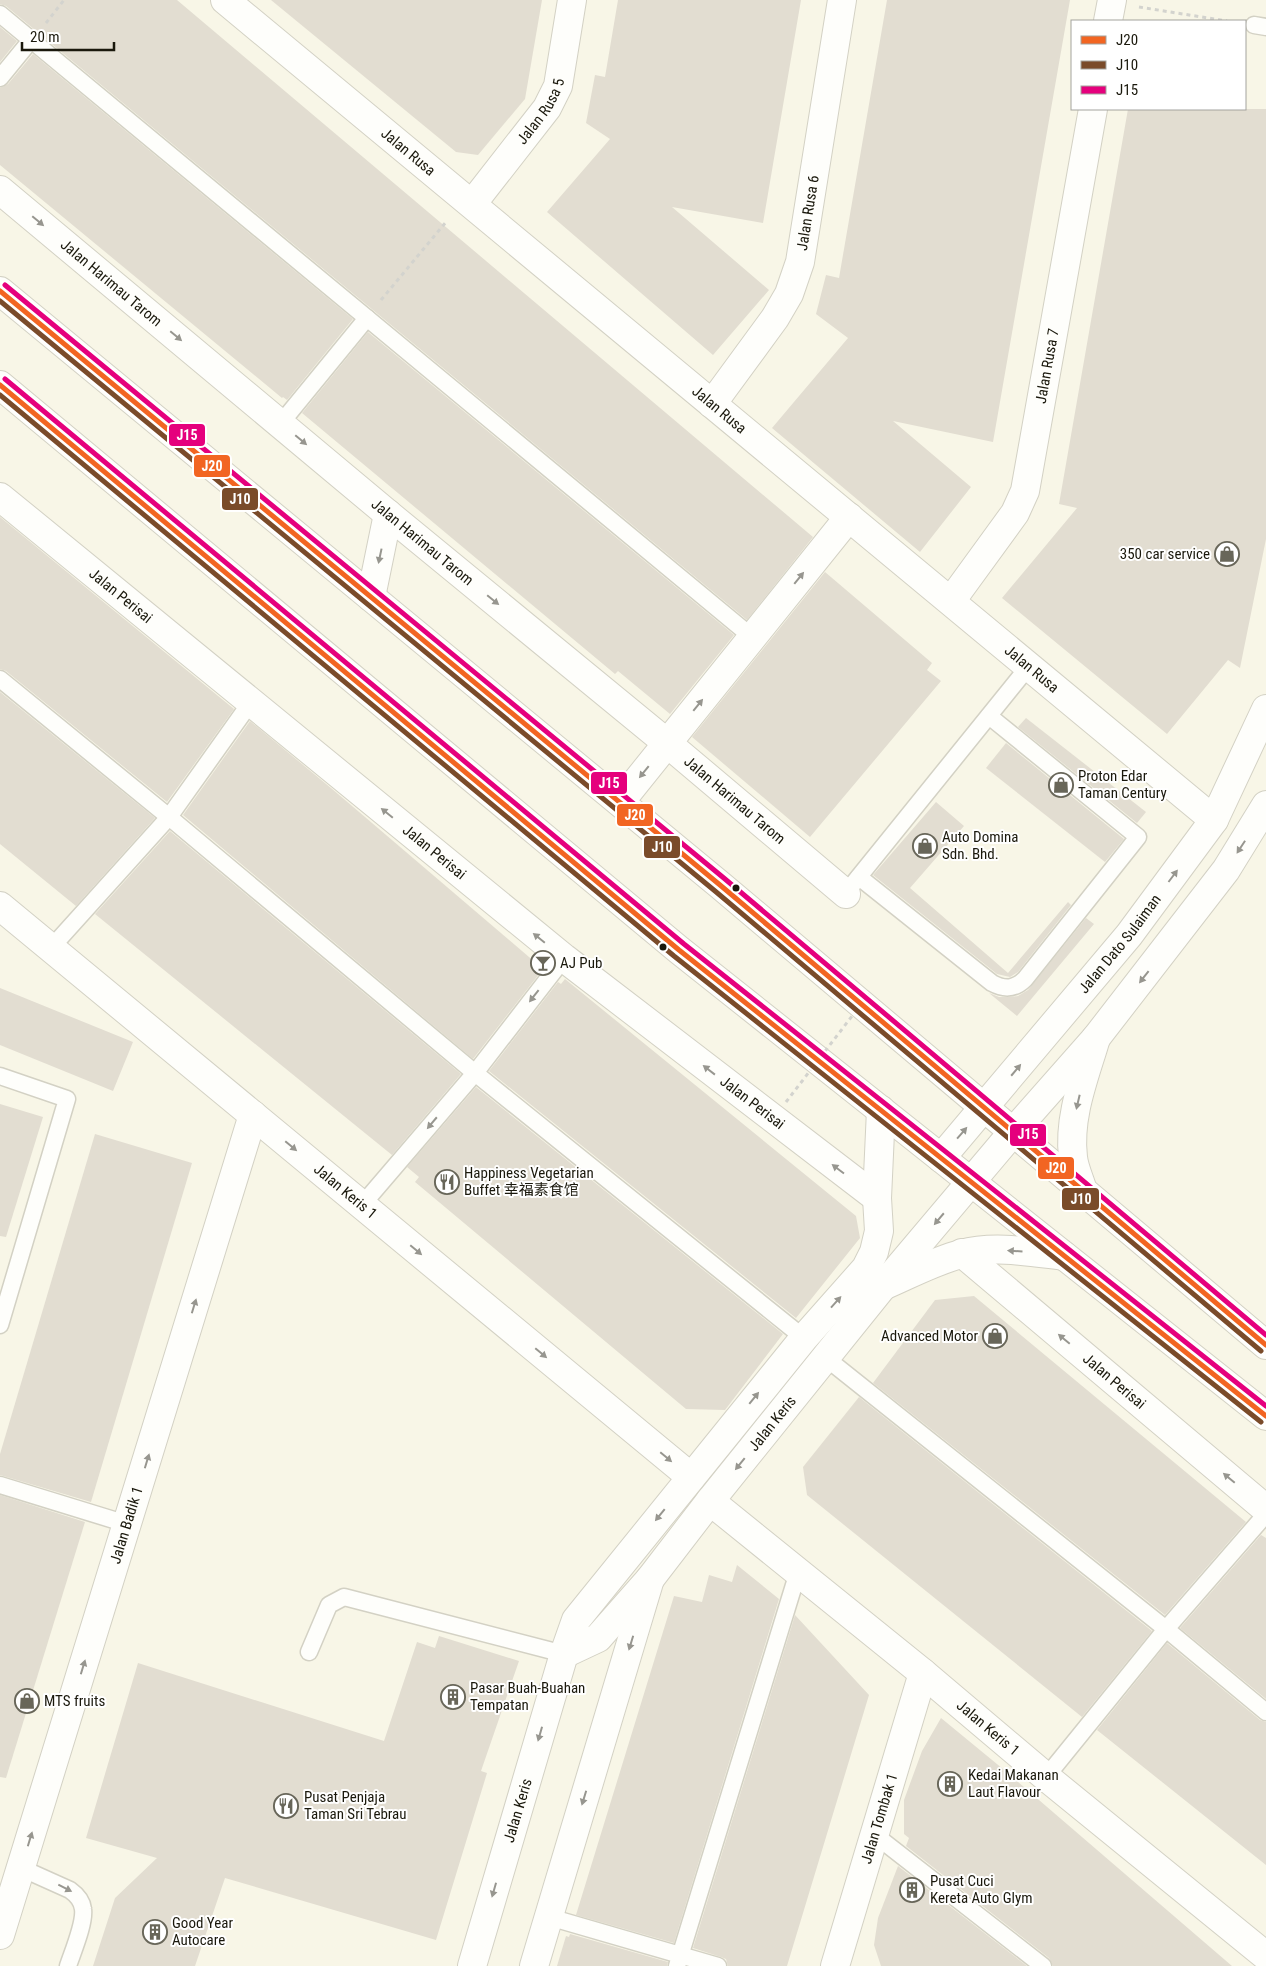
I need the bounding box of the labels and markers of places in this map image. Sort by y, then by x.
shop icon: 350 car service [1214,541,1240,567]
place label: 350 car service [1120,545,1210,563]
place label: Proton Edar Taman Century [1078,767,1167,802]
shop icon: Proton Edar Taman Century [1048,772,1074,798]
place label: Auto Domina Sdn. Bhd. [942,828,1018,863]
shop icon: Auto Domina Sdn. Bhd. [912,833,938,859]
unlabelled marker [731,883,741,893]
unlabelled marker [658,942,668,952]
bar icon: AJ Pub [530,950,556,976]
place label: AJ Pub [560,954,602,972]
place label: Happiness Vegetarian Buffet 幸福素食馆 [464,1164,594,1199]
restaurant icon: Happiness Vegetarian Buffet 幸福素食馆 [434,1169,460,1195]
shop icon: Advanced Motor [982,1323,1008,1349]
place label: Advanced Motor [881,1327,978,1345]
place label: Pasar Buah-Buahan Tempatan [470,1679,585,1714]
building icon: Pasar Buah-Buahan Tempatan [440,1684,466,1710]
shop icon: MTS fruits [14,1688,40,1714]
place label: MTS fruits [44,1692,105,1710]
place label: Kedai Makanan Laut Flavour [968,1766,1059,1801]
building icon: Kedai Makanan Laut Flavour [937,1771,963,1797]
place label: Pusat Penjaja Taman Sri Tebrau [304,1788,407,1823]
restaurant icon: Pusat Penjaja Taman Sri Tebrau [273,1793,299,1819]
place label: Pusat Cuci Kereta Auto Glym [930,1872,1032,1907]
building icon: Pusat Cuci Kereta Auto Glym [899,1877,925,1903]
place label: Good Year Autocare [172,1914,233,1949]
building icon: Good Year Autocare [142,1919,168,1945]

